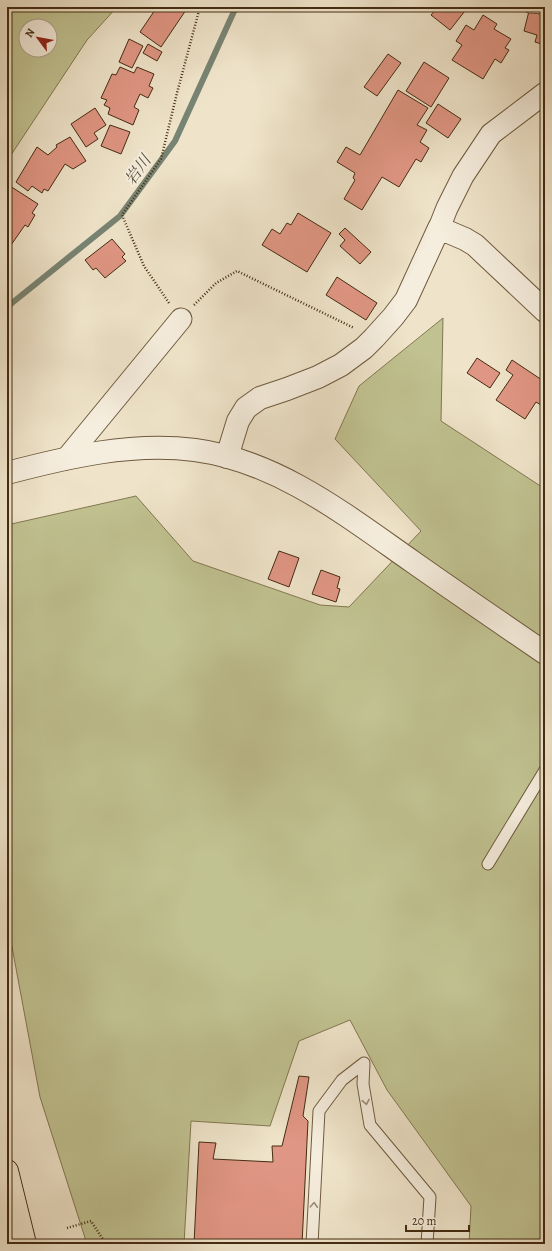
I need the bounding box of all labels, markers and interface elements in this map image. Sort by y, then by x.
north arrow [18,18,58,58]
text: N [21,26,38,40]
water label: 岩川 [120,149,157,189]
one-way arrow [361,1099,370,1105]
one-way arrow [310,1202,319,1208]
scale bar [406,1207,469,1233]
text: 20 m [412,1213,436,1229]

